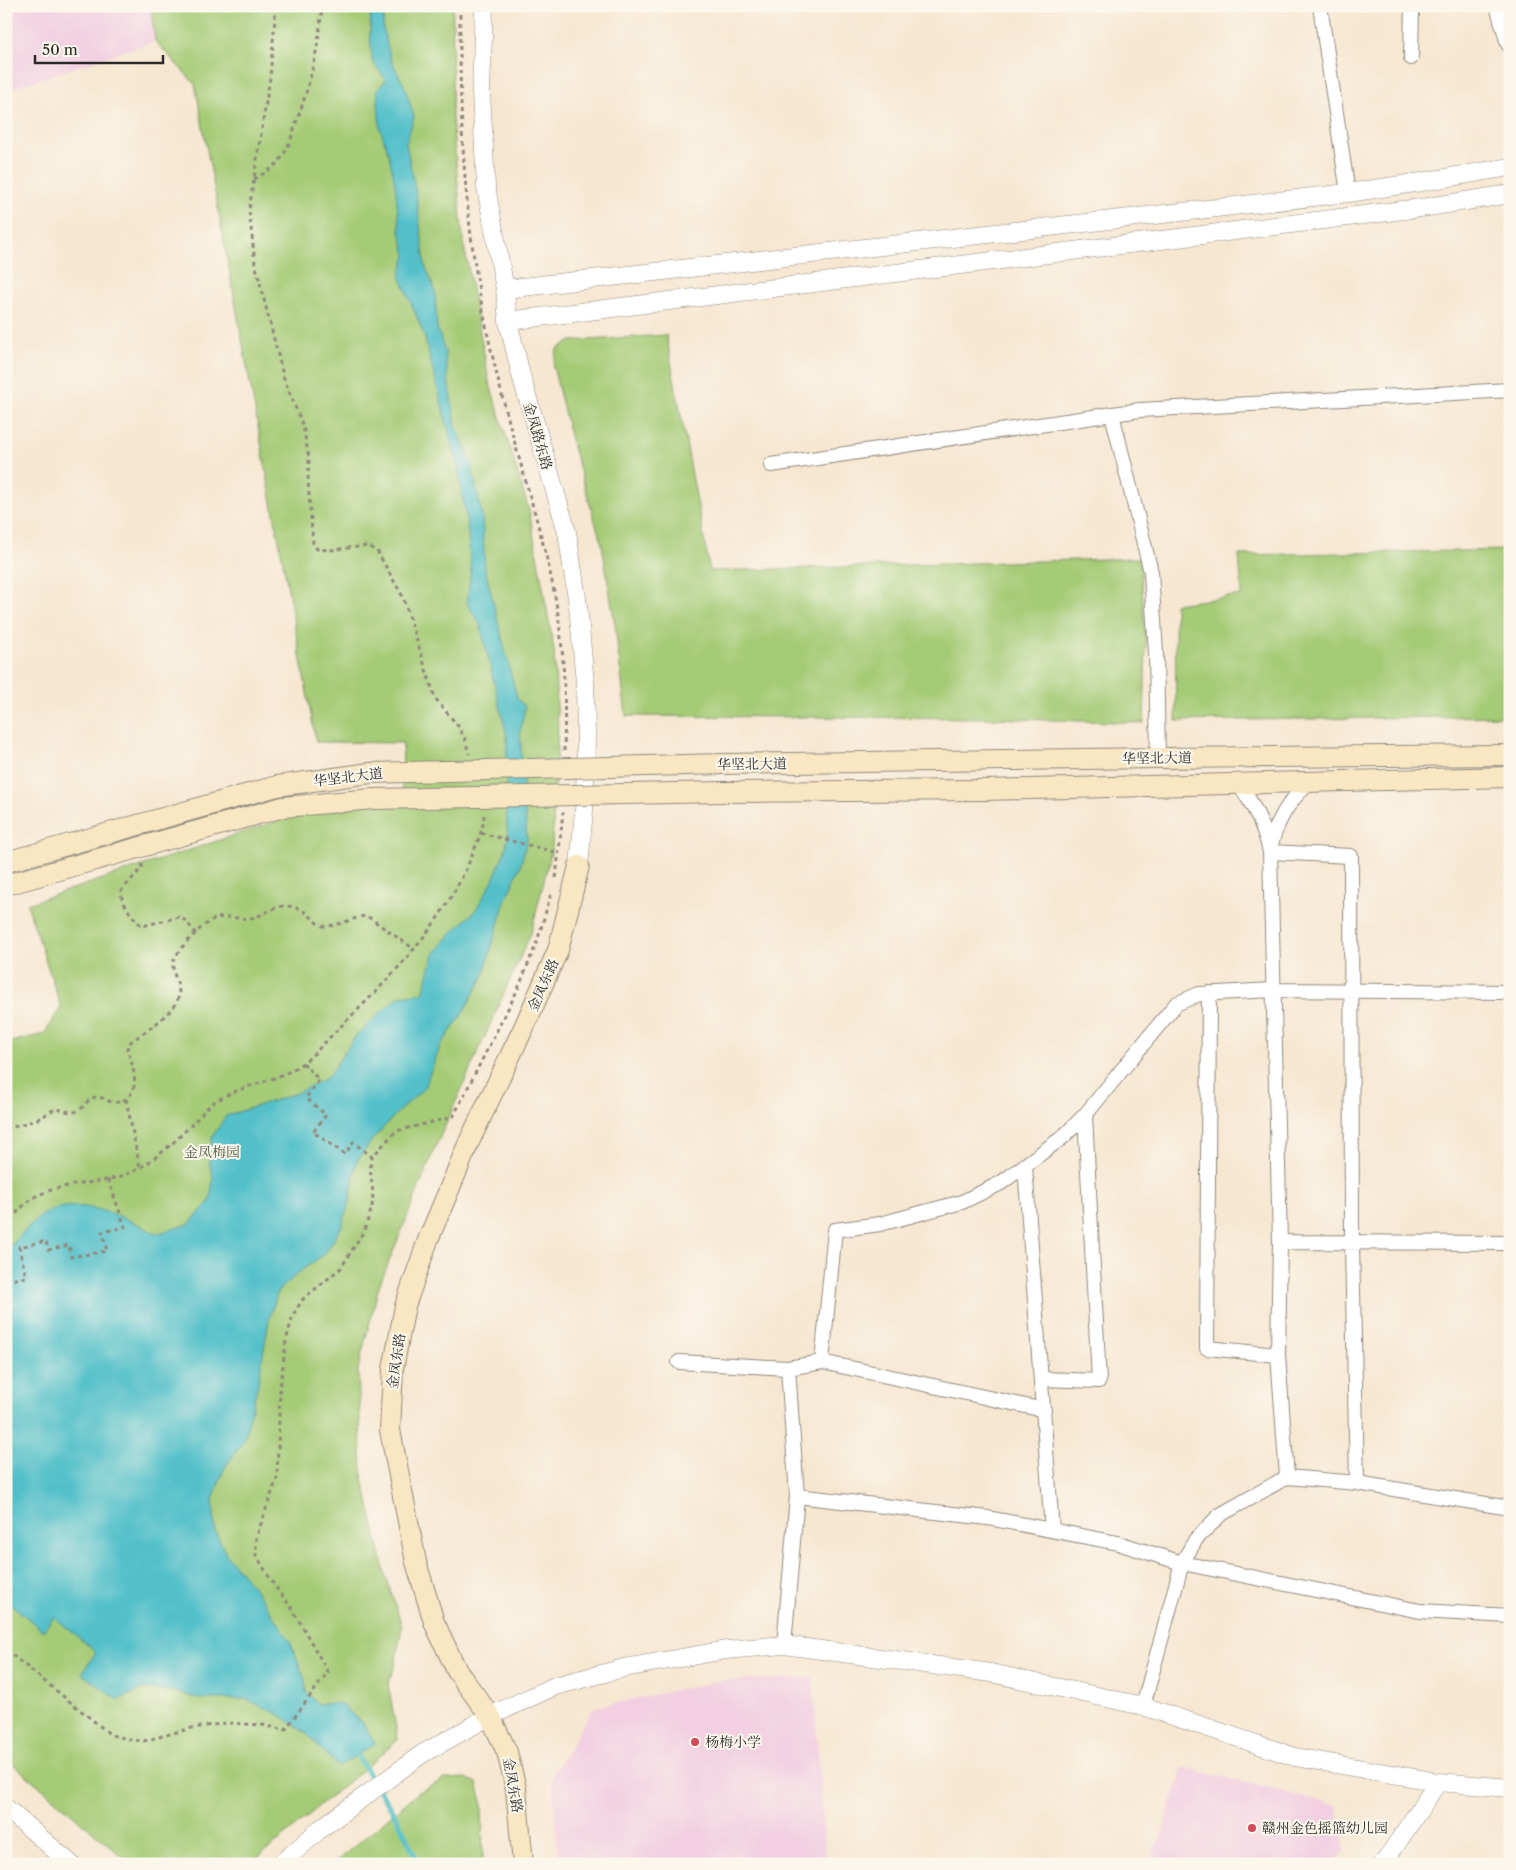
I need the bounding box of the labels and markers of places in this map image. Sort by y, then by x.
place label: 杨梅小学 [705,1733,761,1751]
marker: 杨梅小学 [689,1736,701,1748]
place label: 赣州金色摇篮幼儿园 [1262,1819,1388,1837]
marker: 赣州金色摇篮幼儿园 [1246,1822,1258,1834]

